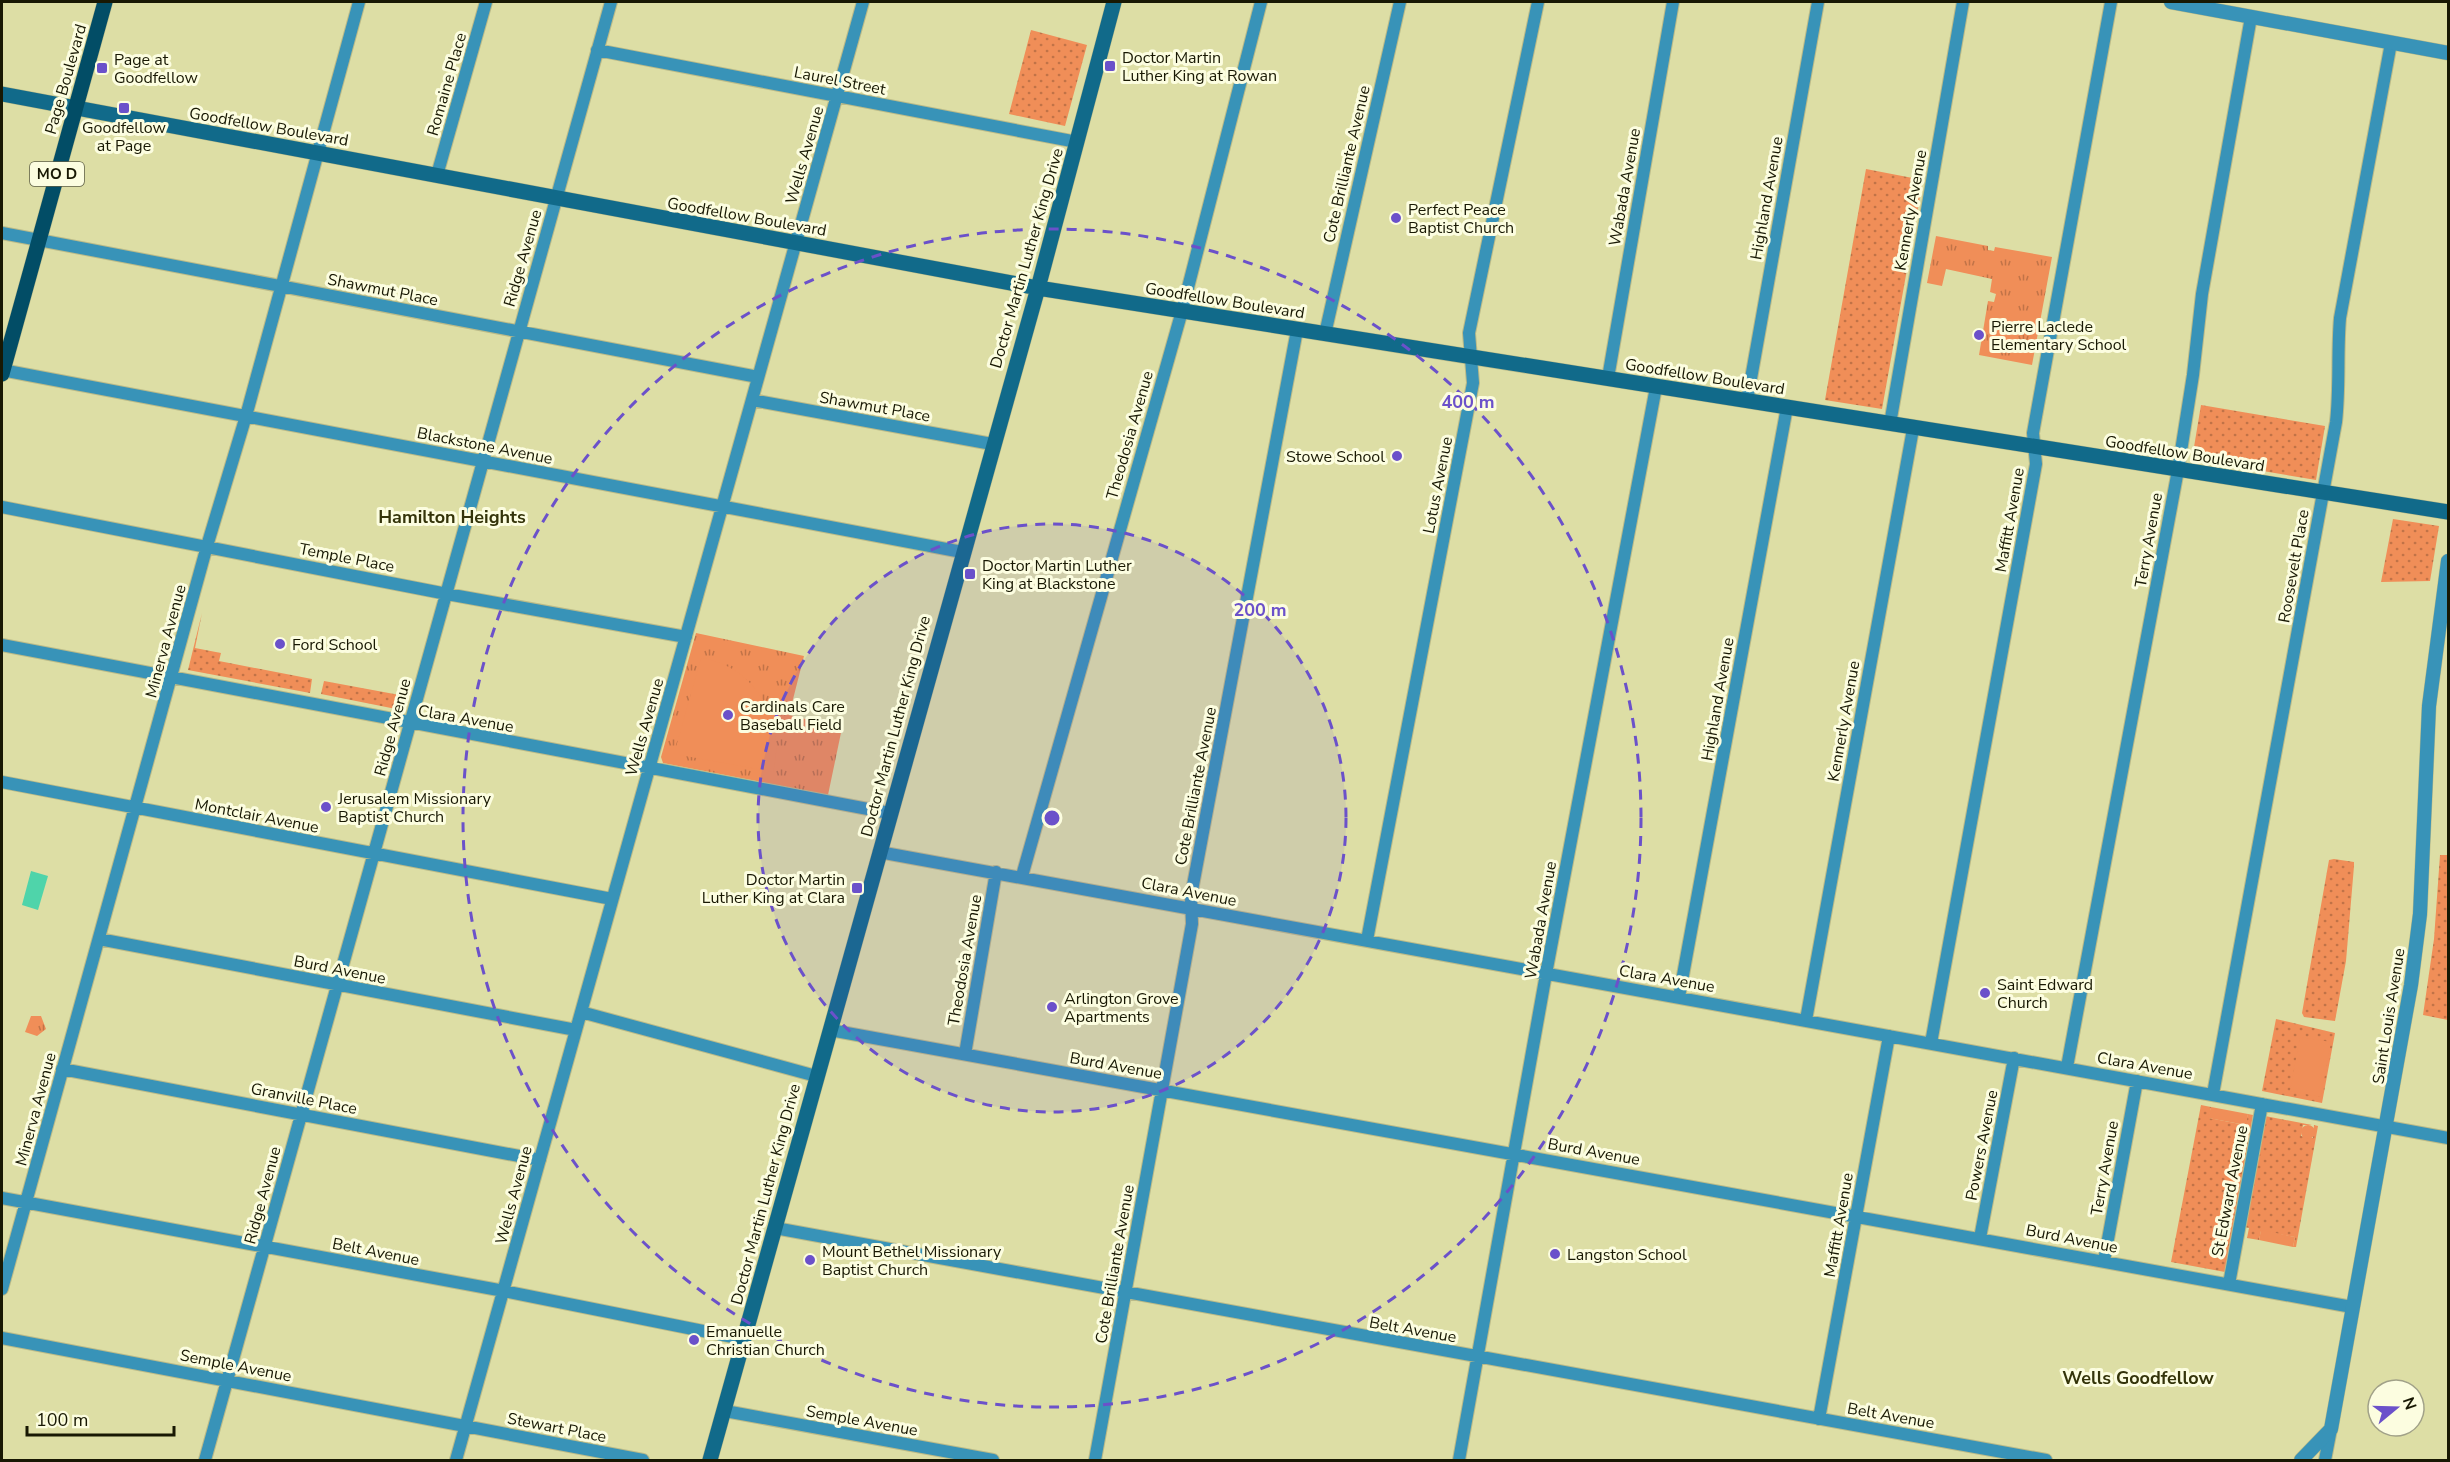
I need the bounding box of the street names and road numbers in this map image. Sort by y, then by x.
street label: Page Boulevard [40,22,92,137]
street label: Romaine Place [422,30,472,138]
street label: Laurel Street [792,61,888,101]
street label: Cote Brilliante Avenue [1318,83,1376,245]
street label: Goodfellow Boulevard [187,102,350,152]
street label: Wells Avenue [780,104,829,207]
street label: Wabada Avenue [1604,126,1646,248]
street label: Highland Avenue [1745,135,1789,261]
street label: Doctor Martin Luther King Drive [985,146,1069,371]
street label: Kennerly Avenue [1890,148,1932,272]
road number: MO D [30,162,84,186]
street label: Goodfellow Boulevard [665,192,828,242]
street label: Ridge Avenue [499,207,547,309]
street label: Shawmut Place [326,268,440,311]
street label: Goodfellow Boulevard [1143,278,1306,324]
street label: Goodfellow Boulevard [1623,354,1786,400]
street label: Theodosia Avenue [1101,368,1159,502]
street label: Shawmut Place [818,386,932,428]
street label: Blackstone Avenue [415,422,554,470]
street label: Goodfellow Boulevard [2103,431,2266,477]
street label: Lotus Avenue [1418,435,1458,536]
street label: Maffitt Avenue [1990,466,2030,574]
street label: Terry Avenue [2130,491,2168,589]
street label: Roosevelt Place [2273,508,2315,624]
street label: Temple Place [297,538,396,578]
street label: Minerva Avenue [140,582,192,700]
street label: Doctor Martin Luther King Drive [856,613,936,839]
street label: Highland Avenue [1696,636,1740,762]
street label: Kennerly Avenue [1823,659,1865,783]
street label: Ridge Avenue [369,676,417,779]
street label: Wells Avenue [620,676,669,779]
street label: Clara Avenue [416,700,515,738]
street label: Cote Brilliante Avenue [1170,705,1222,867]
street label: Montclair Avenue [193,793,321,839]
street label: Wabada Avenue [1520,859,1562,981]
street label: Clara Avenue [1139,872,1238,912]
street label: Theodosia Avenue [943,893,987,1027]
street label: Saint Louis Avenue [2367,947,2411,1086]
street label: Burd Avenue [292,950,388,990]
street label: Clara Avenue [1617,960,1716,998]
street label: Burd Avenue [1068,1047,1164,1085]
street label: Clara Avenue [2095,1047,2194,1085]
street label: Minerva Avenue [10,1050,62,1168]
street label: Granville Place [249,1078,359,1120]
street label: Doctor Martin Luther King Drive [726,1081,806,1307]
street label: Powers Avenue [1960,1088,2003,1202]
street label: Terry Avenue [2086,1119,2124,1217]
street label: St Edward Avenue [2206,1124,2254,1259]
street label: Burd Avenue [1546,1133,1642,1171]
street label: Ridge Avenue [239,1144,287,1247]
street label: Wells Avenue [490,1144,538,1247]
street label: Maffitt Avenue [1819,1171,1859,1279]
street label: Cote Brilliante Avenue [1090,1183,1140,1345]
street label: Burd Avenue [2024,1219,2120,1259]
street label: Belt Avenue [330,1233,421,1271]
street label: Belt Avenue [1368,1312,1458,1348]
street label: Semple Avenue [178,1344,293,1388]
street label: Belt Avenue [1846,1398,1936,1434]
street label: Semple Avenue [804,1400,919,1442]
street label: Stewart Place [505,1408,608,1448]

